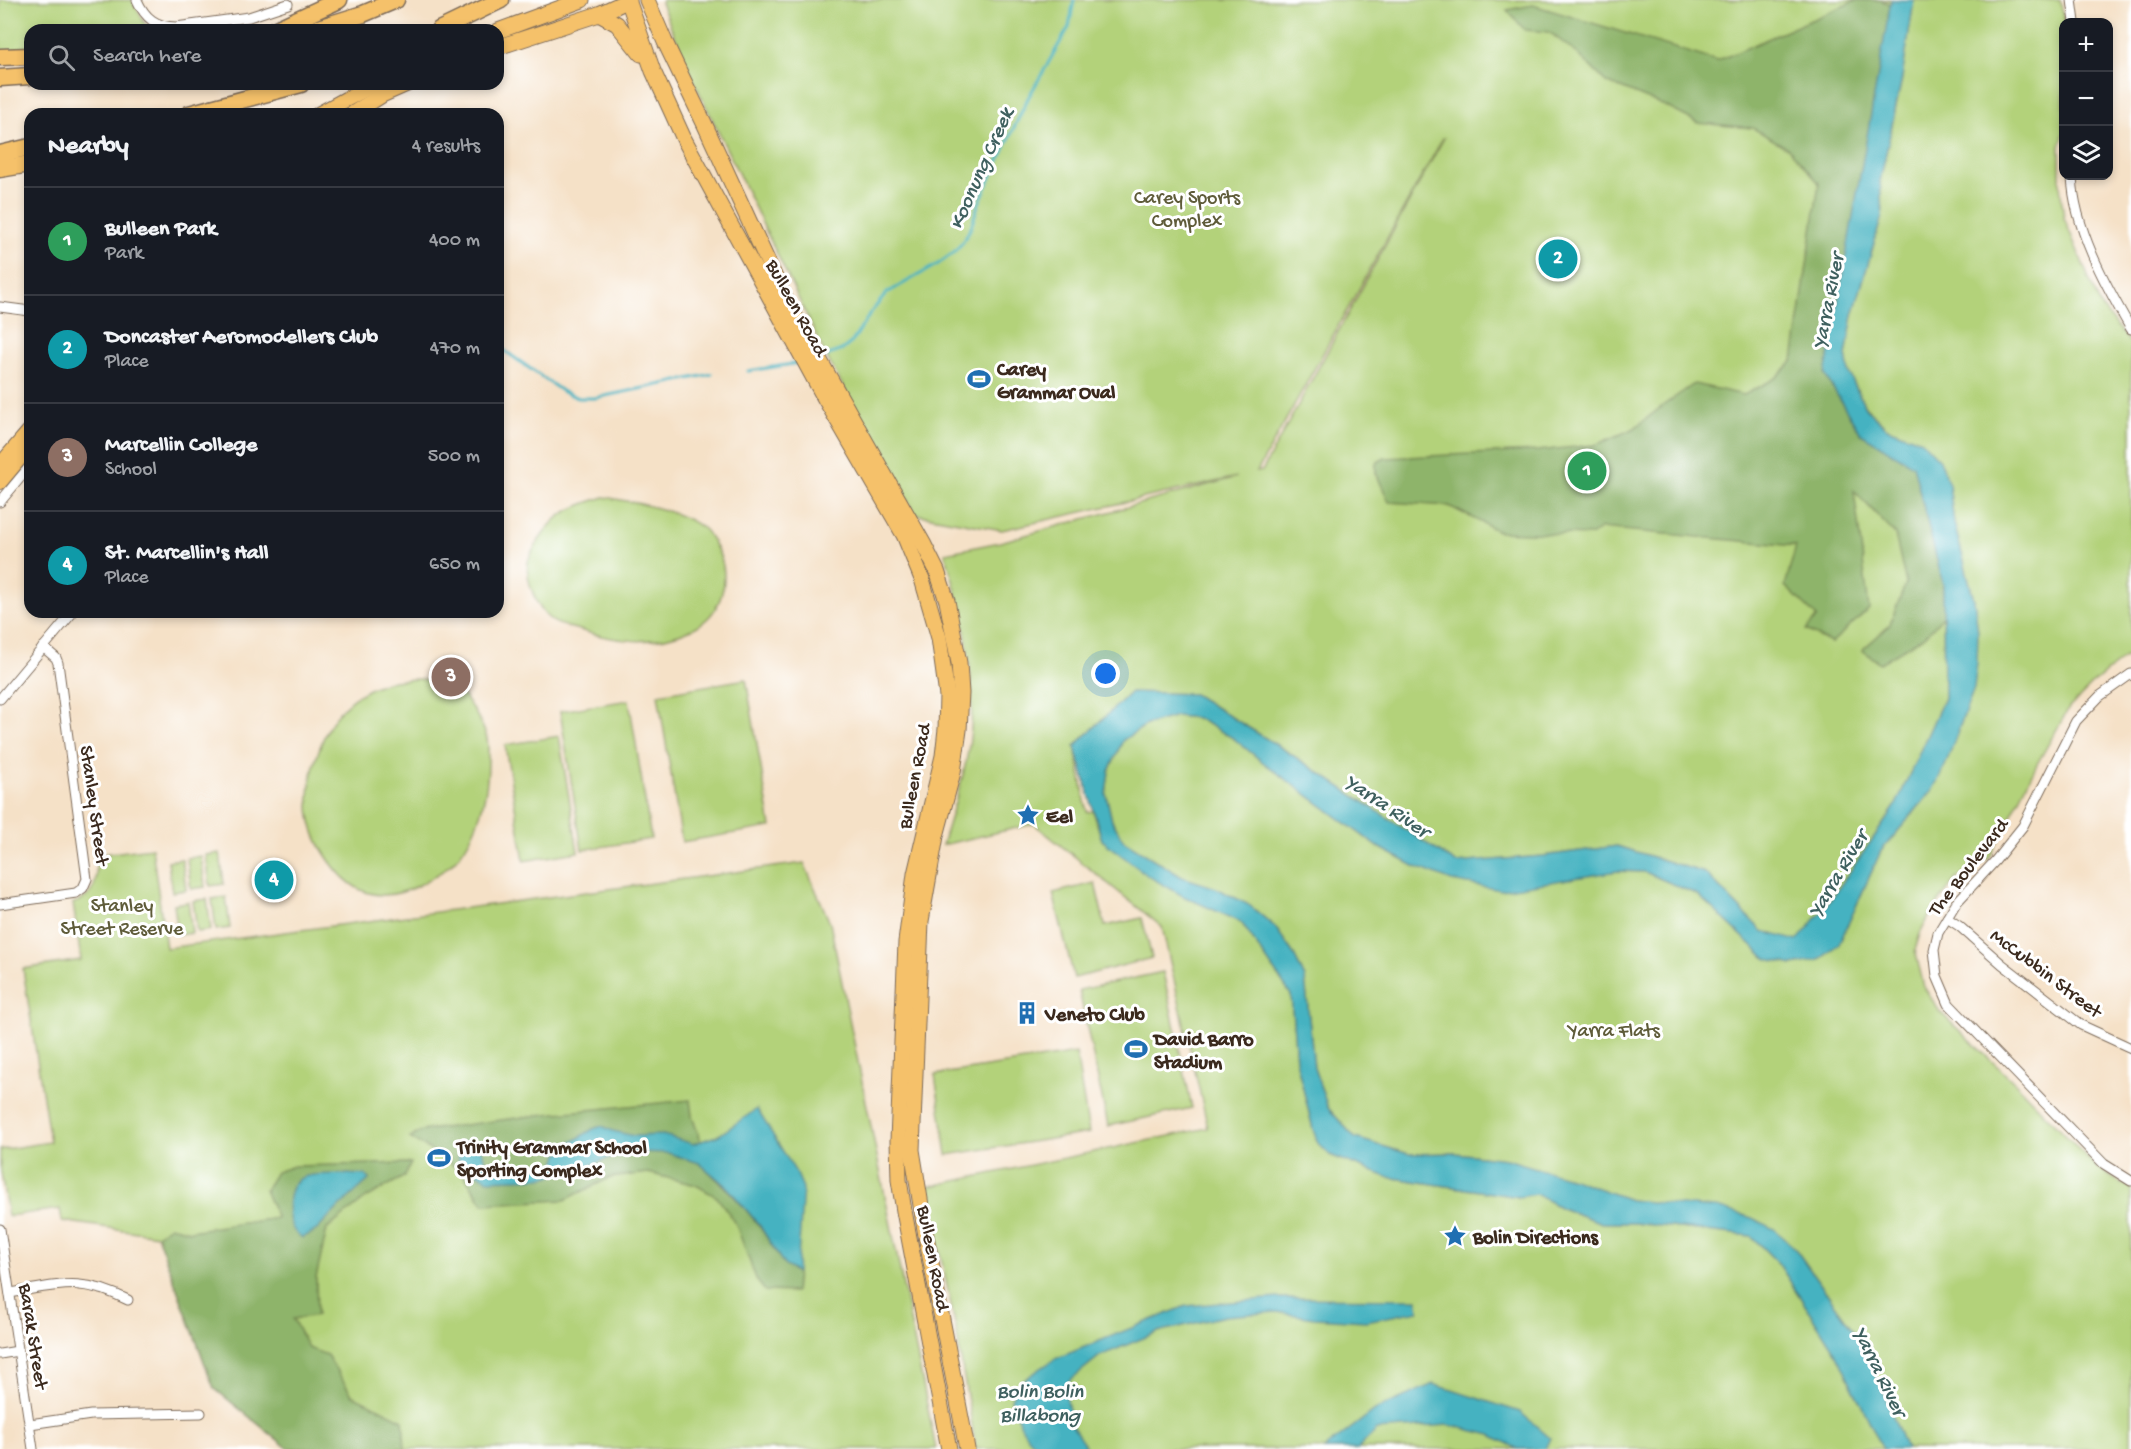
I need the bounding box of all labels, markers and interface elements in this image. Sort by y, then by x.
map controls [2059,18,2113,180]
button: + [2059,18,2113,72]
search box [24,24,504,90]
icon: search [45,41,78,74]
text: Search here [93,44,201,70]
button: − [2059,72,2113,126]
water label: Koonung Creek [945,103,1022,234]
button: layers [2059,126,2113,180]
text: Nearby [48,132,129,163]
text: 4 results [412,136,480,159]
park label: Carey Sports Complex [1134,188,1241,234]
text: Bulleen Park [105,217,217,243]
text: 1 [63,230,72,253]
text: 400 m [429,230,480,253]
pin: 2 [1538,236,1578,282]
text: Park [105,243,143,266]
water label: Yarra River [1809,248,1853,351]
street label: Bulleen Road [758,255,832,363]
text: Doncaster Aeromodellers Club [105,325,378,351]
text: 2 [63,338,72,361]
text: 470 m [430,338,480,361]
text: Place [105,351,149,374]
place label: Carey Grammar Oval [996,360,1116,406]
sports icon: Carey Grammar Oval [966,366,992,392]
text: Marcellin College [105,433,257,459]
text: 3 [62,446,73,469]
text: 500 m [428,446,480,469]
pin: 1 [1568,448,1606,494]
text: School [105,459,157,482]
text: St. Marcellin's Hall [105,541,269,567]
text: 4 [63,554,72,577]
text: 650 m [429,554,480,577]
text: Place [105,567,149,590]
pin: 3 [432,654,470,700]
your location [1091,659,1120,688]
street label: Bulleen Road [895,720,938,832]
street label: Stanley Street [73,744,113,869]
water label: Yarra River [1339,771,1437,848]
place icon: Eel [1015,802,1041,828]
place label: Eel [1046,807,1074,830]
street label: The Boulevard [1924,813,2016,922]
water label: Yarra River [1805,823,1878,922]
pin: 4 [254,858,294,902]
park label: Stanley Street Reserve [61,896,184,942]
street label: McCubbin Street [1984,925,2107,1025]
building icon: Veneto Club [1014,1000,1040,1026]
place label: Veneto Club [1044,1005,1145,1028]
park label: Yarra Flats [1566,1021,1660,1044]
place label: David Barro Stadium [1152,1030,1254,1076]
sports icon: David Barro Stadium [1123,1036,1149,1062]
place label: Trinity Grammar School Sporting Complex [455,1138,647,1184]
sports icon: Trinity Grammar School Sporting Complex [426,1145,452,1171]
street label: Bulleen Road [910,1203,953,1316]
place icon: Bolin Directions [1442,1223,1468,1249]
place label: Bolin Directions [1472,1228,1600,1251]
street label: Barak Street [12,1281,52,1393]
water label: Yarra River [1846,1324,1912,1425]
water label: Bolin Bolin Billabong [997,1381,1084,1430]

